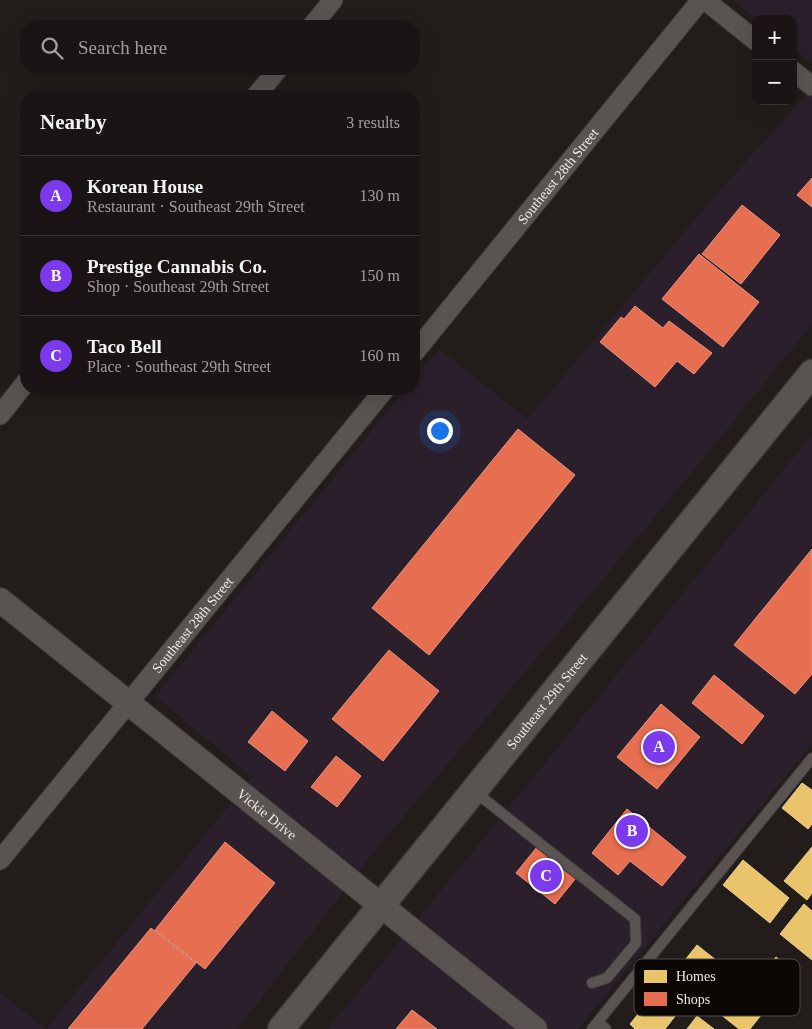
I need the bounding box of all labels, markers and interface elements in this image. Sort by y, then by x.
map controls [752,15,797,105]
button: + [752,15,797,60]
search box [20,20,420,75]
icon: search [38,34,66,62]
text: Search here [78,37,167,58]
button: − [752,60,797,105]
text: Nearby [40,110,107,134]
text: 3 results [346,114,400,131]
street label: Southeast 28th Street [514,125,601,227]
text: Korean House [87,176,203,197]
text: A [50,187,62,204]
text: 130 m [360,187,400,204]
text: Restaurant · Southeast 29th Street [87,198,305,215]
text: Prestige Cannabis Co. [87,256,267,277]
text: B [51,267,61,284]
text: 150 m [360,267,400,284]
text: Shop · Southeast 29th Street [87,278,269,295]
text: Taco Bell [87,336,162,357]
text: C [50,347,62,364]
text: 160 m [360,347,400,364]
text: Place · Southeast 29th Street [87,358,271,375]
your location [427,418,453,444]
street label: Southeast 28th Street [149,574,236,675]
street label: Southeast 29th Street [503,650,590,752]
pin: A [643,728,675,766]
street label: Vickie Drive [234,786,300,842]
pin: B [616,812,648,850]
pin: C [530,857,562,895]
legend [634,959,800,1016]
text: Homes [676,969,716,984]
text: Shops [676,992,710,1007]

